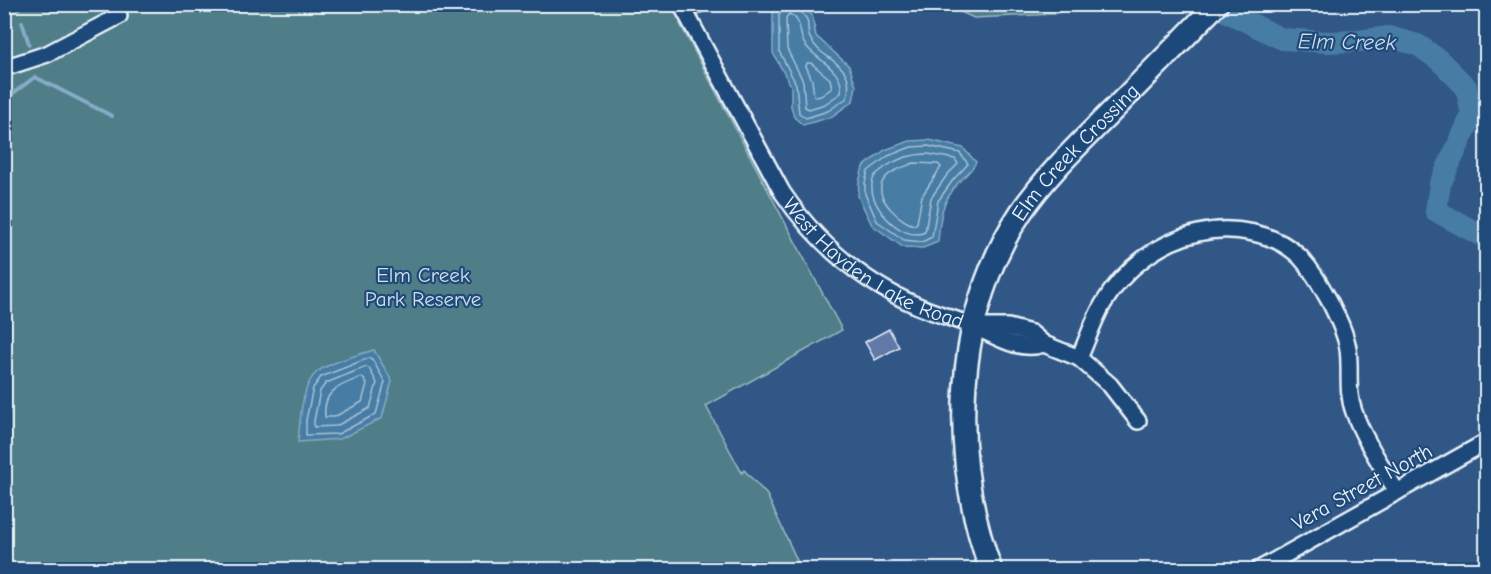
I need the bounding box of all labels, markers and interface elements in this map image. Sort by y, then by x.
water label: Elm Creek [1298,28,1397,56]
street label: Elm Creek Crossing [1007,79,1144,225]
street label: West Hayden Lake Road [778,193,967,334]
park label: Elm Creek Park Reserve [365,263,481,311]
street label: Vera Street North [1288,439,1436,535]

